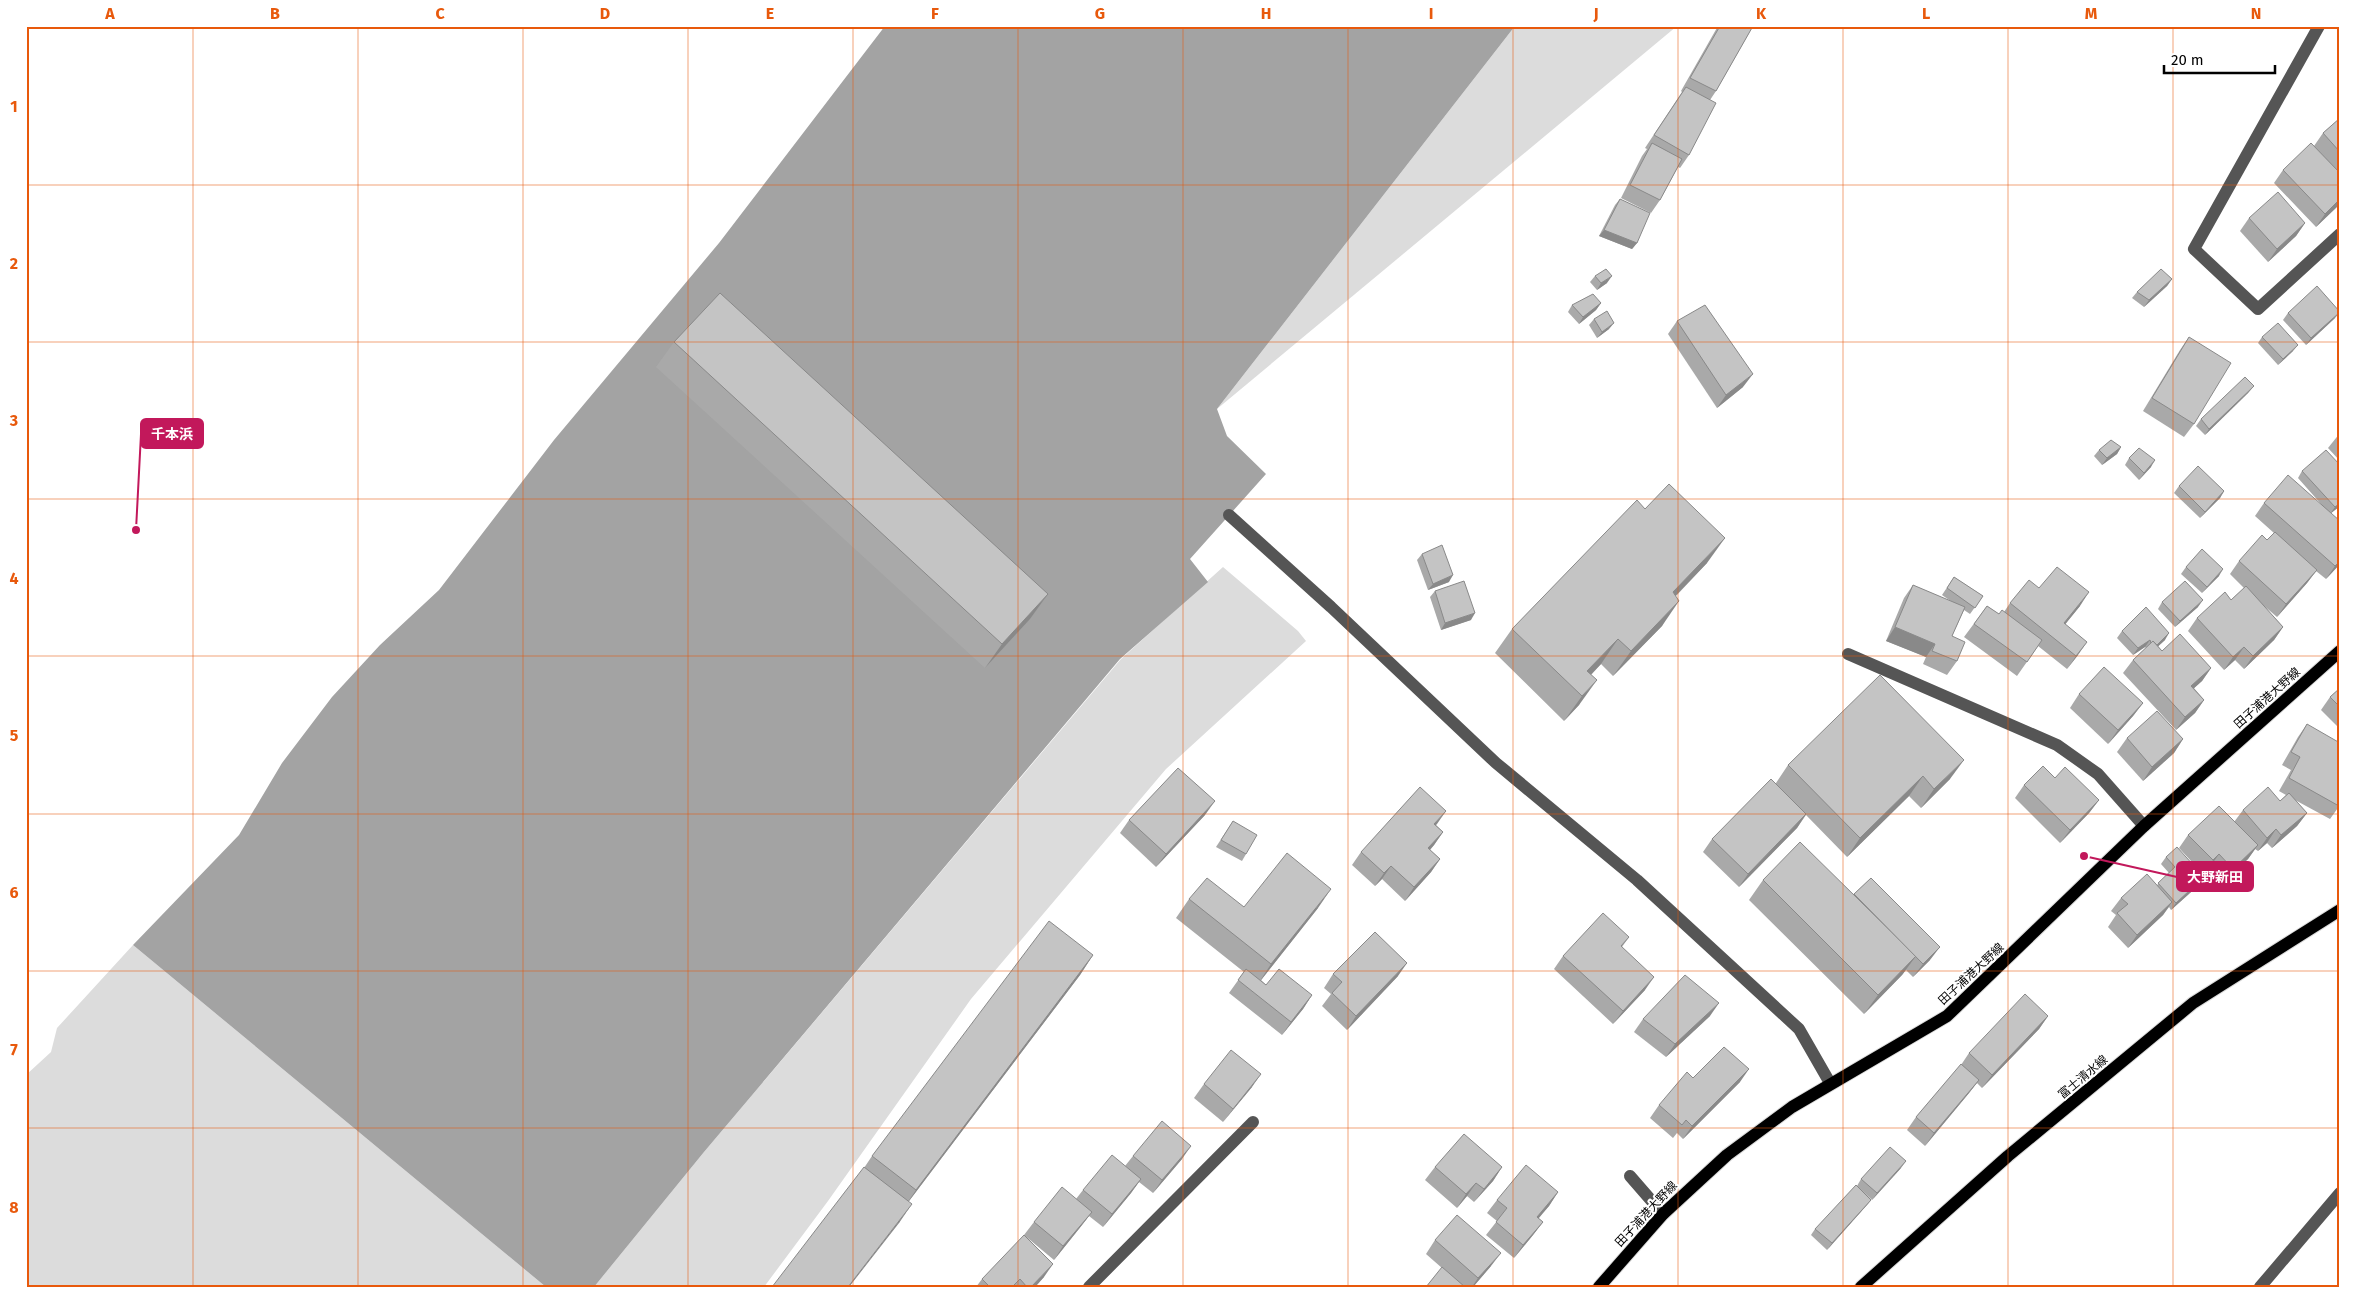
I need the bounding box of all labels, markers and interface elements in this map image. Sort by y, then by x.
text: A [104,4,115,23]
text: B [270,4,280,23]
text: C [435,4,445,23]
text: D [600,4,610,23]
text: E [766,4,774,23]
text: F [931,4,939,23]
text: G [1095,4,1105,23]
text: H [1261,4,1271,23]
text: I [1429,4,1433,23]
text: J [1592,4,1599,23]
text: K [1756,4,1767,23]
text: L [1922,4,1930,23]
text: M [2085,4,2098,23]
text: N [2251,4,2261,23]
scale bar [2164,42,2275,74]
text: 20 m [2171,51,2204,69]
text: 1 [10,97,18,116]
text: 2 [10,254,18,273]
text: 3 [9,411,18,430]
callout: 千本浜 [141,419,203,448]
text: 千本浜 [151,426,193,443]
text: 4 [9,569,19,588]
street label: 田子浦港大野線 [2231,665,2303,731]
text: 5 [10,726,19,745]
callout: 大野新田 [2177,862,2253,891]
text: 大野新田 [2187,869,2243,886]
text: 6 [9,883,19,902]
street label: 田子浦港大野線 [1936,940,2006,1008]
text: 7 [10,1040,18,1059]
street label: 富士清水線 [2056,1052,2110,1102]
street label: 田子浦港大野線 [1612,1179,1680,1249]
text: 8 [9,1198,19,1217]

